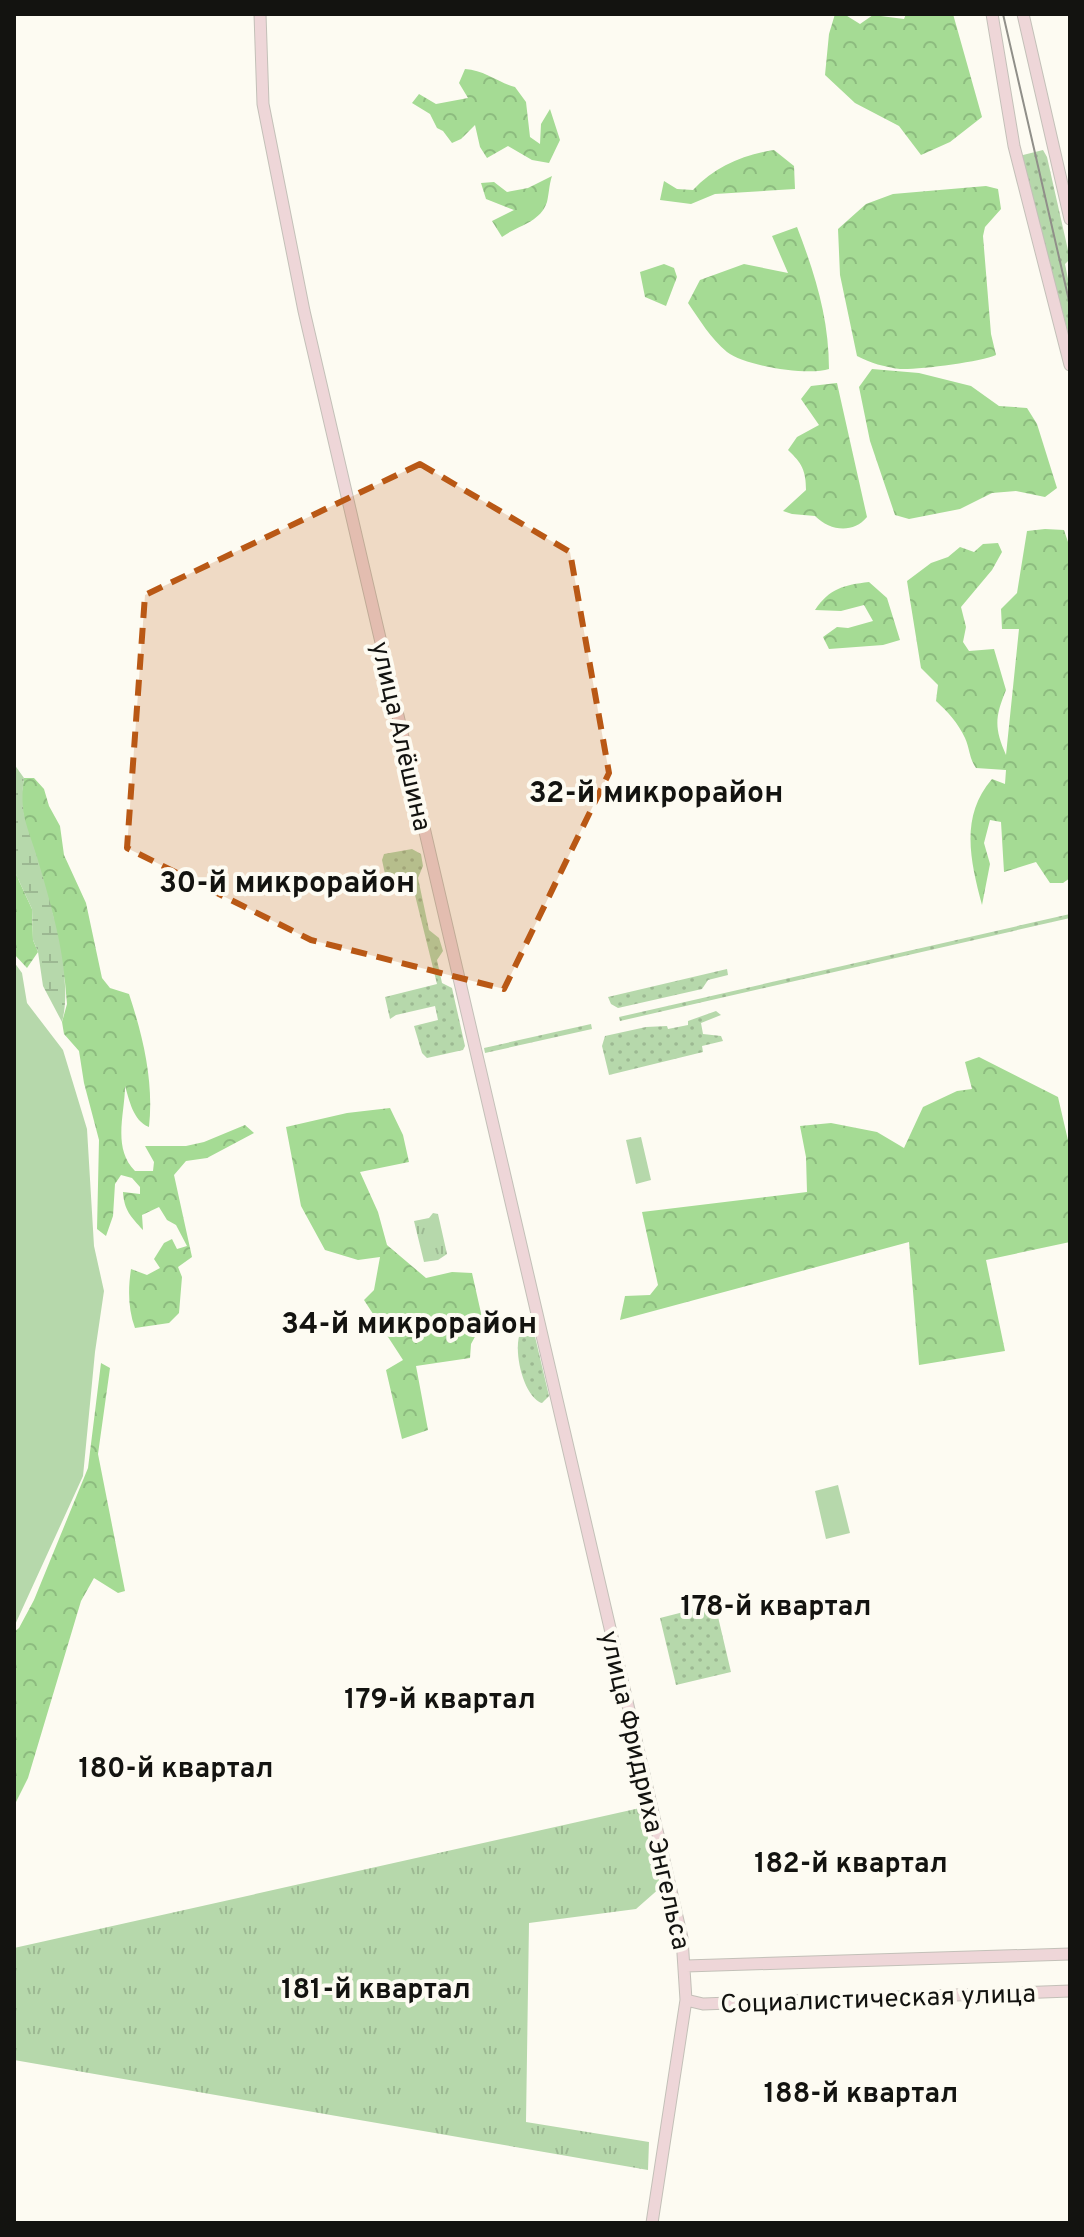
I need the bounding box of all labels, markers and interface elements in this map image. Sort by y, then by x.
street label: улица Алёшина [362,638,437,835]
district label: 32-й микрорайон [529,776,783,813]
district label: 30-й микрорайон [159,866,415,903]
district label: 34-й микрорайон [281,1307,537,1344]
district label: 178-й квартал [681,1590,871,1626]
street label: улица Фридриха Энгельса [591,1628,696,1953]
district label: 179-й квартал [344,1683,536,1719]
district label: 180-й квартал [79,1752,273,1788]
district label: 182-й квартал [754,1847,948,1883]
district label: 181-й квартал [281,1973,471,2009]
street label: Социалистическая улица [720,1978,1036,2022]
district label: 188-й квартал [764,2077,958,2113]

